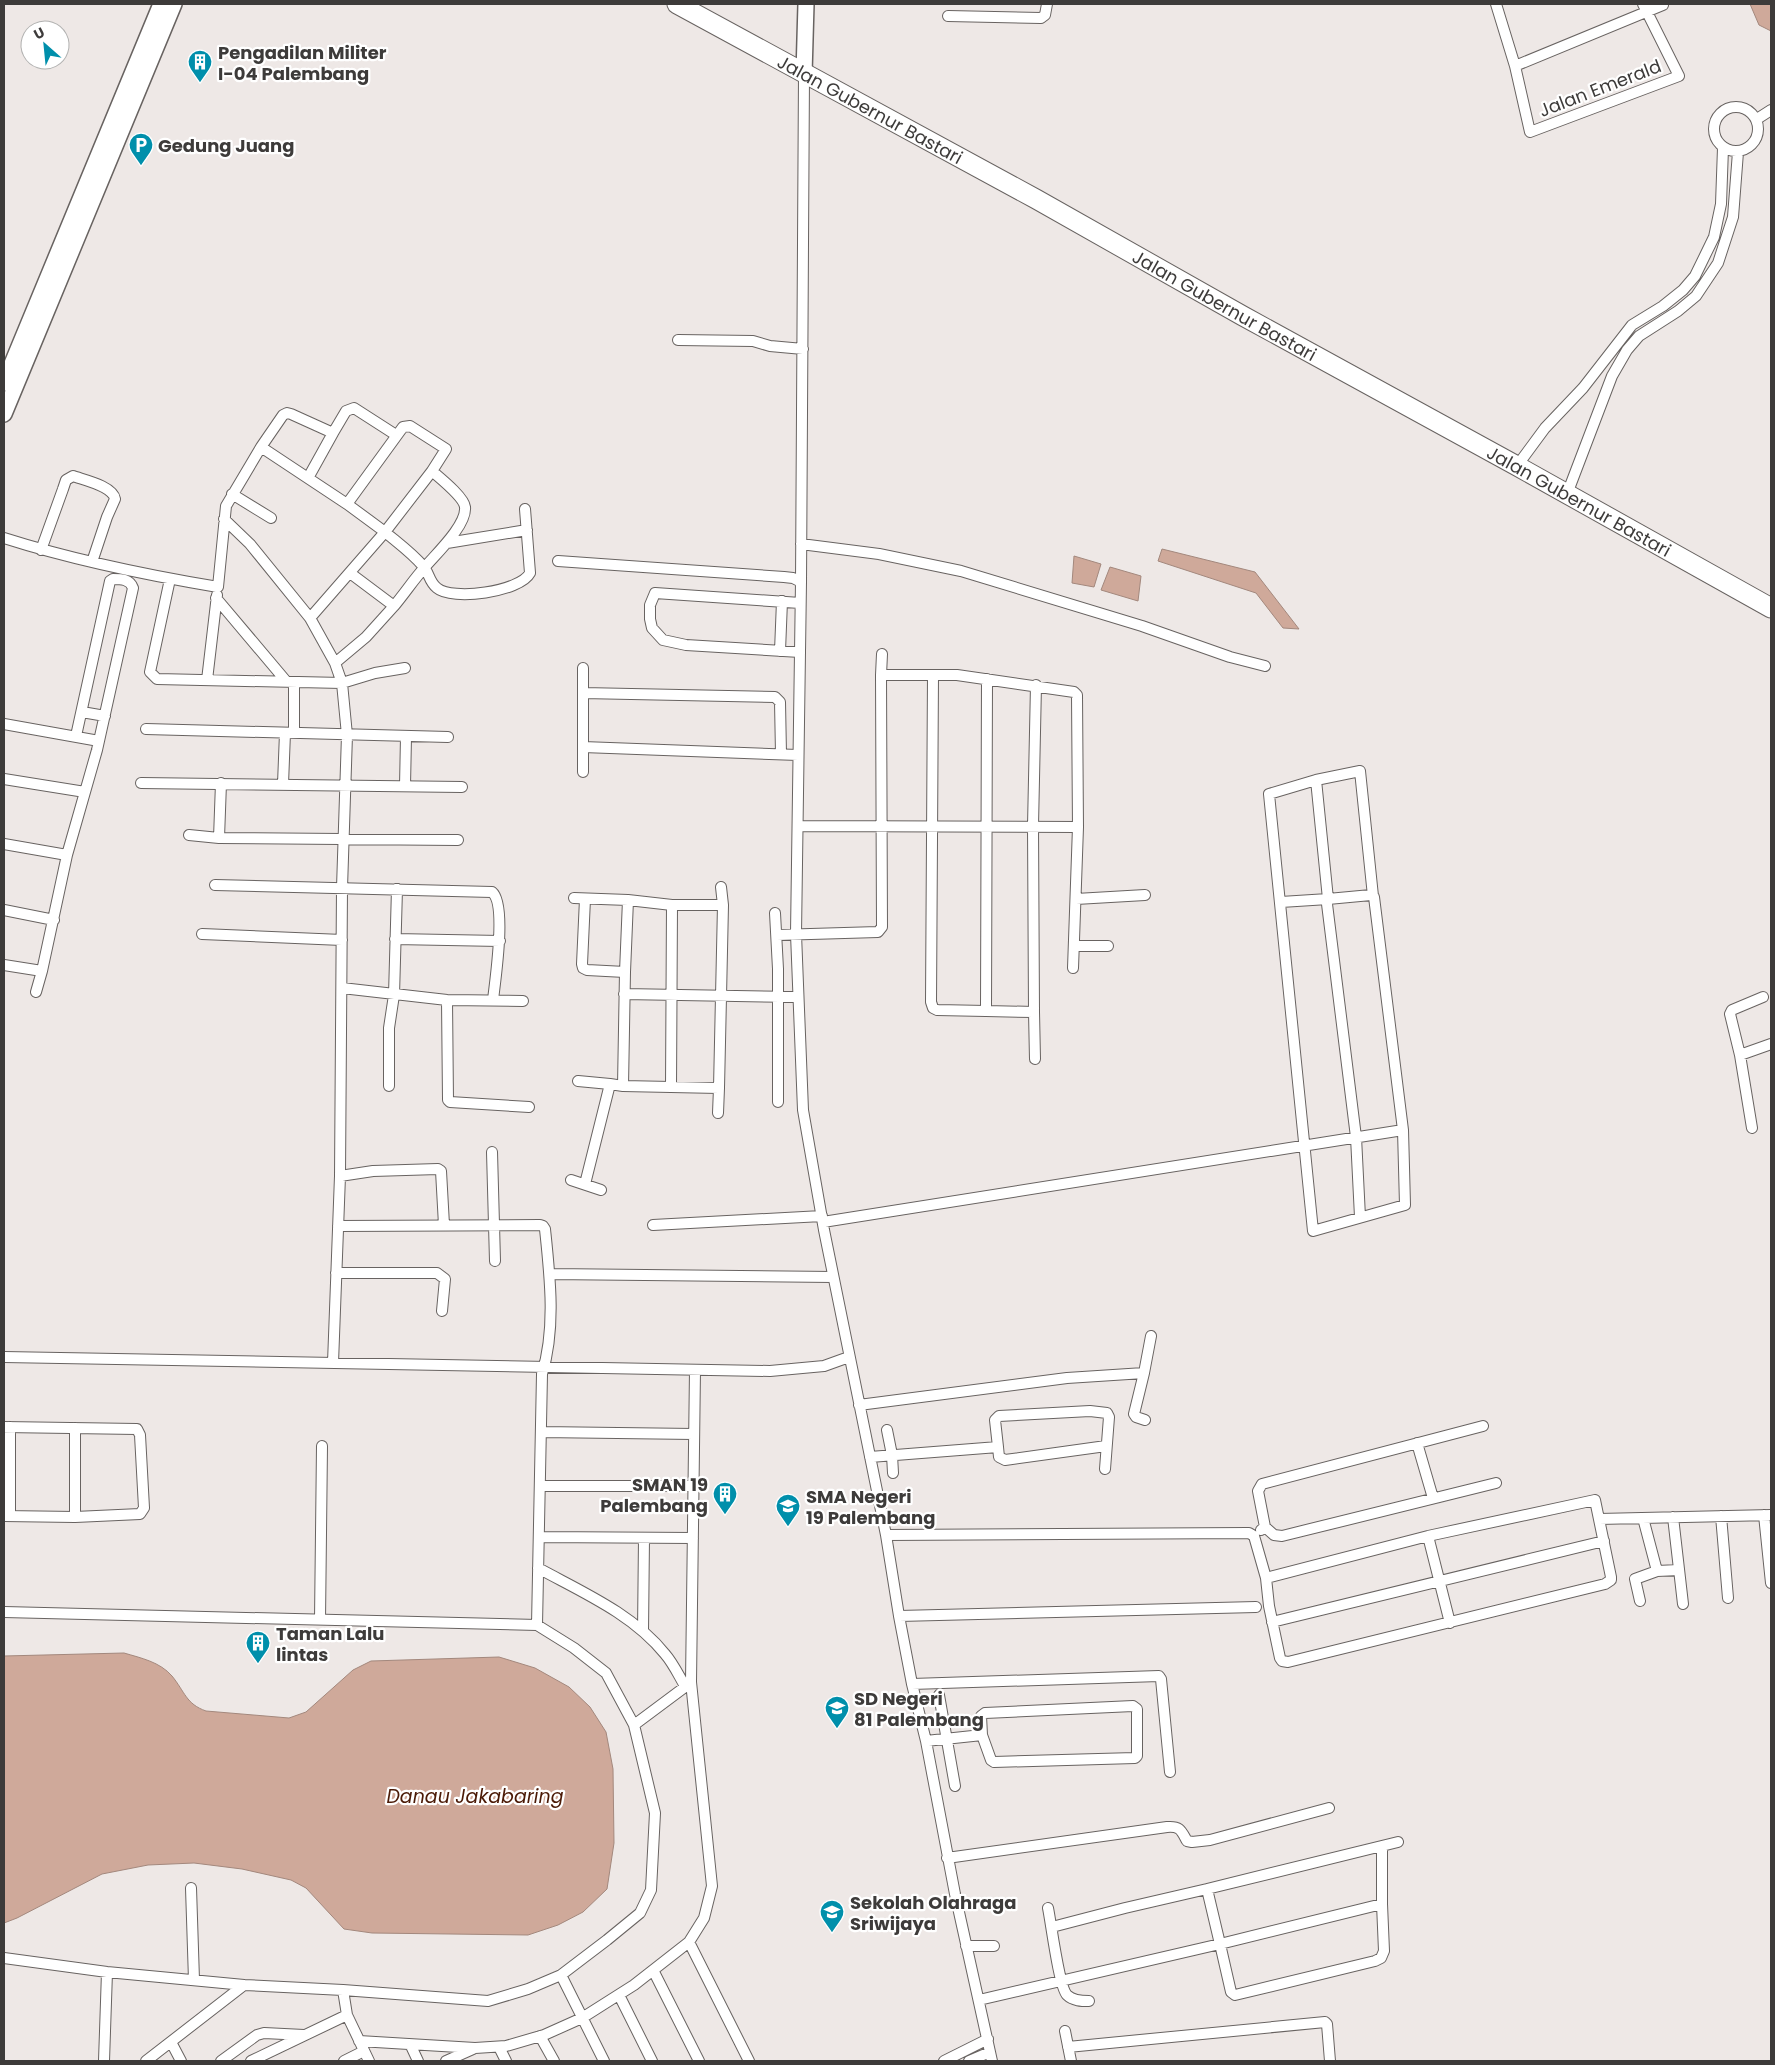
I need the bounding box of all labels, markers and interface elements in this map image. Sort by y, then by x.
north arrow [20,20,70,70]
text: U [30,22,48,45]
place label: Pengadilan Militer I-04 Palembang [218,40,387,86]
building icon: Pengadilan Militer I-04 Palembang [187,49,213,83]
street label: Jalan Gubernur Bastari [773,49,967,169]
street label: Jalan Emerald [1535,53,1665,123]
parking icon: Gedung Juang [128,132,154,166]
place label: Gedung Juang [158,133,294,158]
street label: Jalan Gubernur Bastari [1128,244,1321,367]
street label: Jalan Gubernur Bastari [1483,439,1676,562]
place label: SMAN 19 Palembang [600,1472,708,1518]
building icon: SMAN 19 Palembang [712,1481,738,1515]
place label: SMA Negeri 19 Palembang [806,1484,935,1530]
school or university icon: SMA Negeri 19 Palembang [775,1493,801,1527]
place label: Taman Lalu lintas [276,1621,384,1667]
building icon: Taman Lalu lintas [245,1630,271,1664]
place label: SD Negeri 81 Palembang [854,1686,984,1732]
school or university icon: SD Negeri 81 Palembang [824,1695,850,1729]
water label: Danau Jakabaring [386,1783,564,1810]
place label: Sekolah Olahraga Sriwijaya [850,1890,1016,1936]
school or university icon: Sekolah Olahraga Sriwijaya [819,1899,845,1933]

